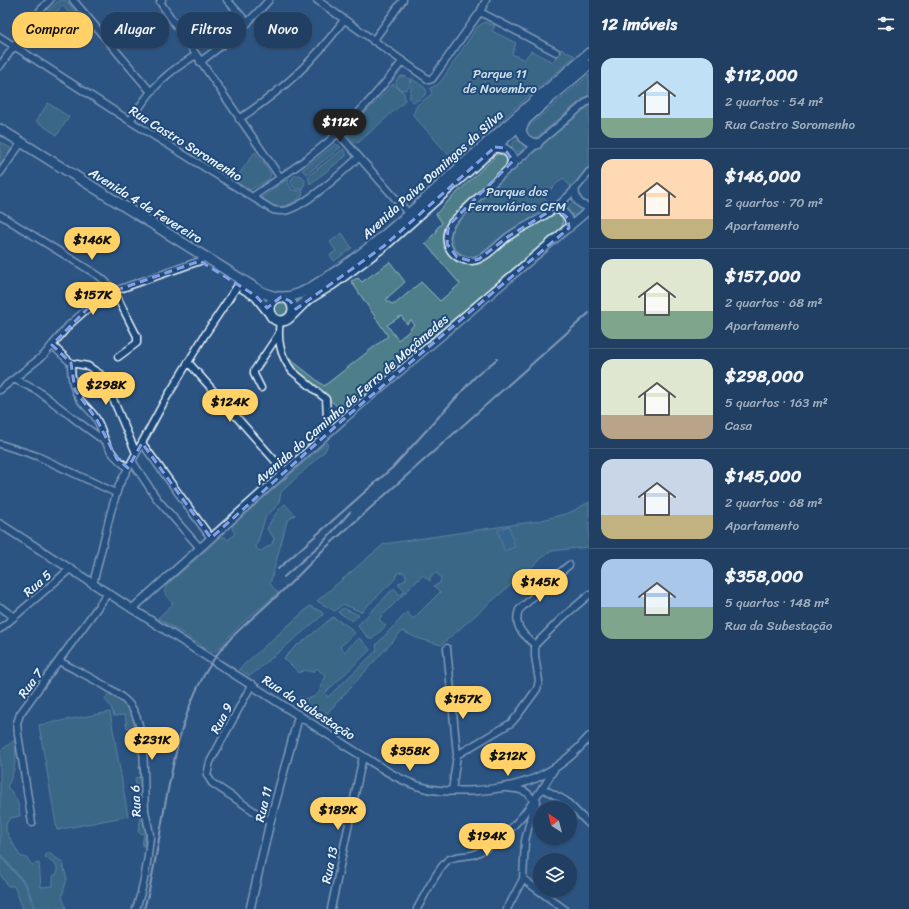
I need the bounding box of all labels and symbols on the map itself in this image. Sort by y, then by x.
park label: Parque 11 de Novembro [463,62,537,100]
street label: Rua Castro Soromenho [124,99,247,188]
street label: Avenida Paiva Domingos da Silva [355,104,509,245]
pin: $112K [312,109,368,143]
street label: Avenida 4 de Fevereiro [83,161,208,250]
park label: Parque dos Ferroviários CFM [468,180,566,218]
pin: $146K [64,227,120,261]
pin: $157K [65,282,121,316]
street label: Avenida do Caminho de Ferro de Moçâmedes [248,308,454,491]
pin: $298K [78,372,134,406]
pin: $124K [202,389,258,423]
street label: Rua 5 [17,564,57,603]
pin: $145K [512,569,568,603]
street label: Rua 7 [12,662,50,703]
street label: Rua da Subestação [257,669,360,747]
pin: $157K [435,686,491,720]
street label: Rua 9 [204,698,239,738]
pin: $231K [124,727,180,761]
pin: $358K [382,738,438,772]
pin: $212K [480,743,536,777]
street label: Rua 6 [123,784,148,818]
street label: Rua 11 [248,784,279,824]
pin: $189K [310,797,366,831]
north arrow [533,801,577,845]
pin: $194K [459,823,515,857]
street label: Rua 13 [314,844,345,886]

